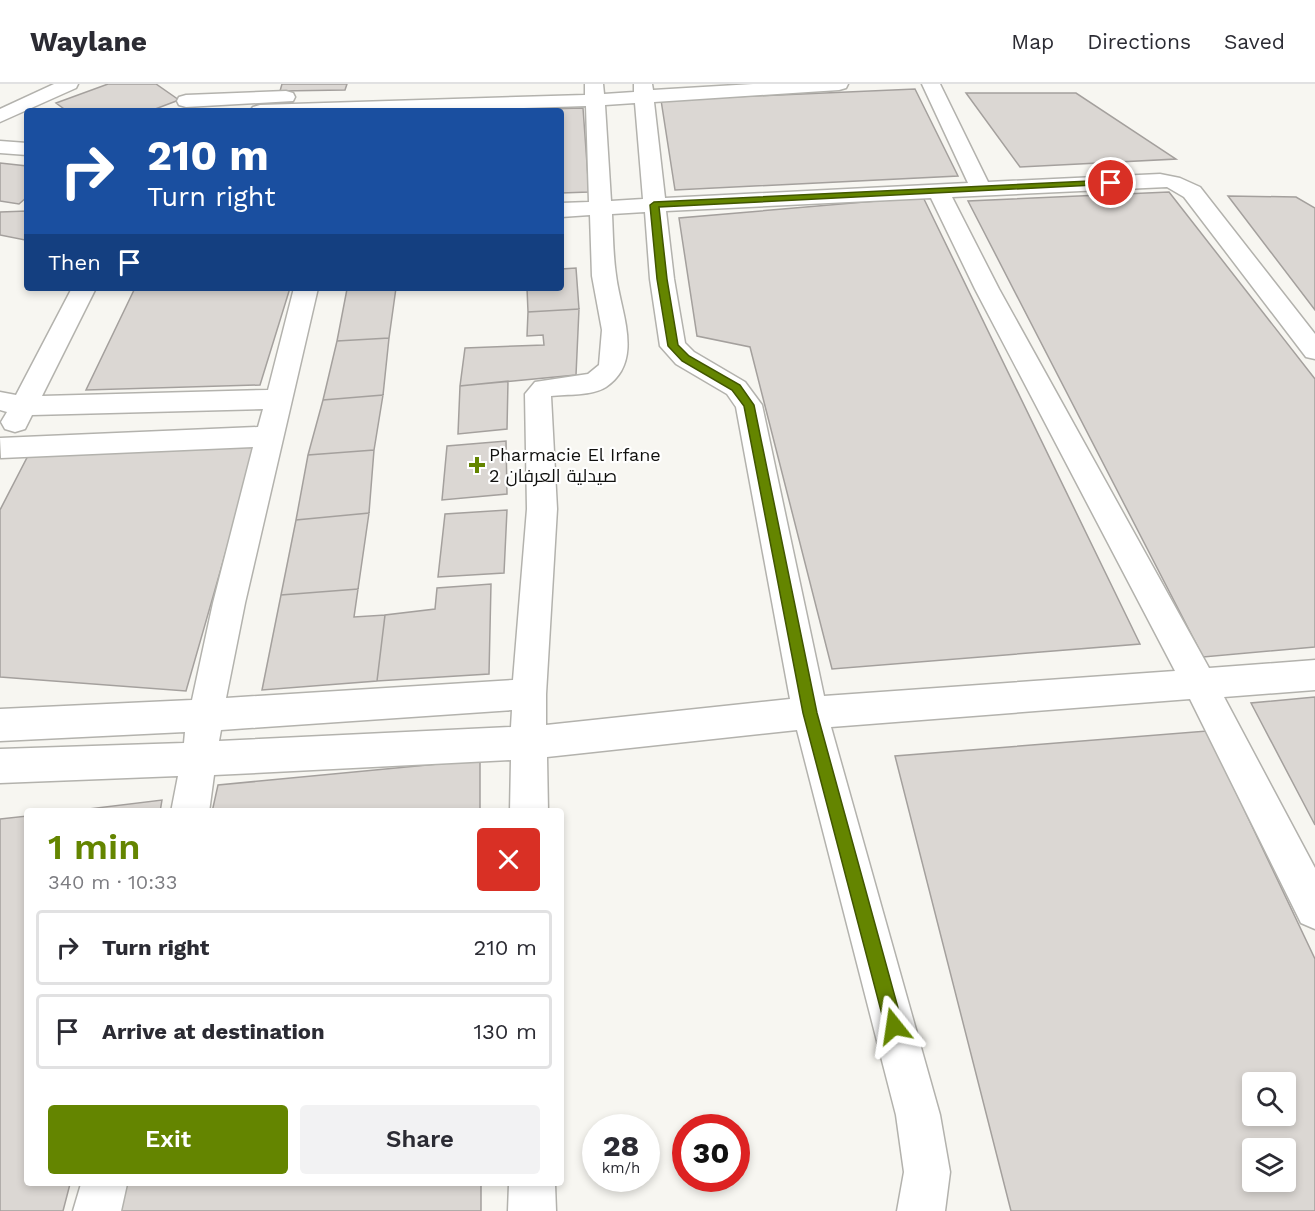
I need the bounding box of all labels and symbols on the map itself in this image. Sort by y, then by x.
pin [1085,157,1136,208]
place label: Pharmacie El Irfane صيدلية العرفان 2 [489,444,661,487]
marker: Pharmacie El Irfane صيدلية العرفان 2 [470,458,484,472]
position arrow [862,994,926,1058]
speed limit sign: 30 [672,1114,750,1192]

